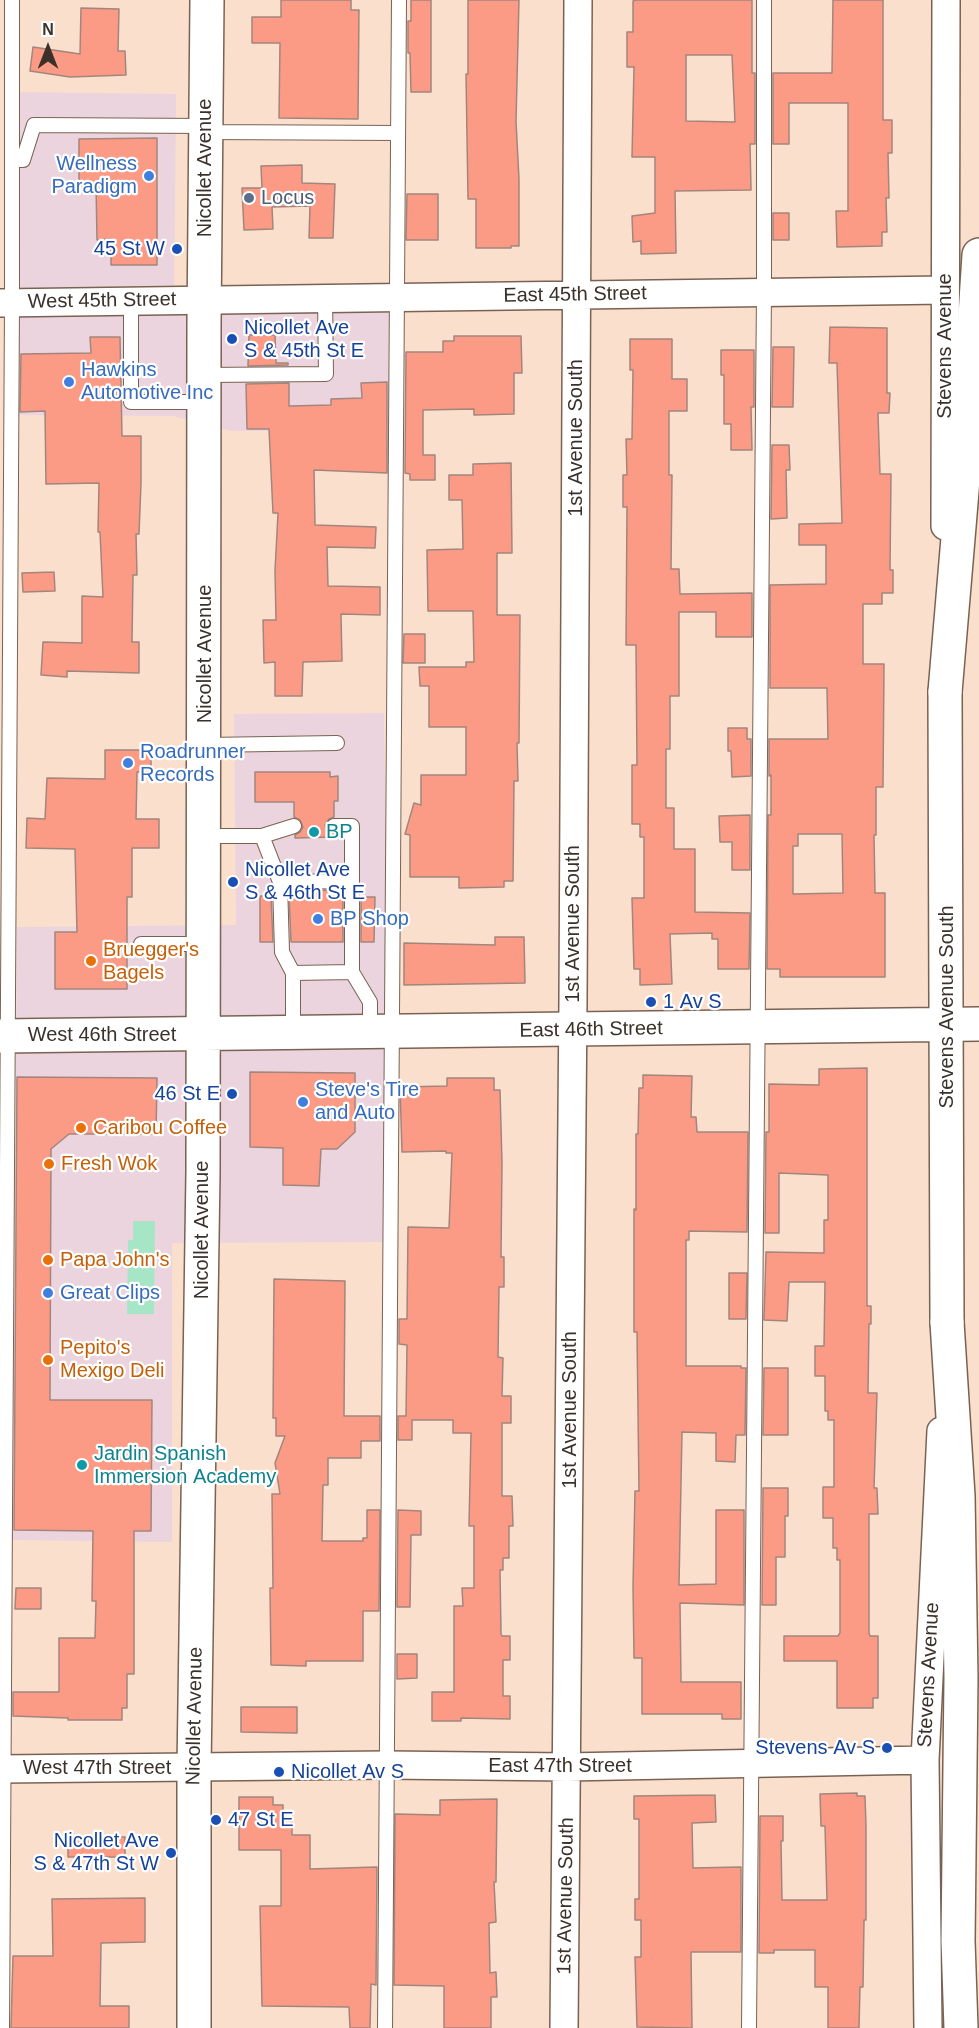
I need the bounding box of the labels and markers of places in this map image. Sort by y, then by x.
place label: Wellness Paradigm [51,152,137,199]
marker: Wellness Paradigm [142,169,156,183]
place label: Locus [261,186,314,210]
marker: Locus [242,191,256,205]
place label: 45 St W [94,237,165,261]
marker: 45 St W [170,242,184,256]
place label: Nicollet Ave S & 45th St E [244,316,364,363]
marker: Nicollet Ave S & 45th St E [225,332,239,346]
place label: Hawkins Automotive Inc [81,358,213,405]
marker: Hawkins Automotive Inc [62,375,76,389]
place label: Roadrunner Records [140,740,246,787]
marker: Roadrunner Records [121,756,135,770]
place label: BP [326,820,353,844]
marker: BP [307,825,321,839]
place label: Nicollet Ave S & 46th St E [245,858,365,905]
marker: Nicollet Ave S & 46th St E [226,875,240,889]
place label: BP Shop [330,907,409,931]
marker: BP Shop [311,912,325,926]
place label: Bruegger's Bagels [103,938,199,985]
marker: Bruegger's Bagels [84,954,98,968]
place label: 1 Av S [663,990,722,1014]
marker: 1 Av S [644,995,658,1009]
place label: Steve's Tire and Auto [315,1078,419,1125]
place label: 46 St E [154,1082,220,1106]
marker: 46 St E [225,1087,239,1101]
marker: Steve's Tire and Auto [296,1095,310,1109]
place label: Caribou Coffee [93,1116,227,1140]
marker: Caribou Coffee [74,1121,88,1135]
place label: Fresh Wok [61,1152,157,1176]
marker: Fresh Wok [42,1157,56,1171]
place label: Papa John's [60,1248,169,1272]
marker: Papa John's [41,1253,55,1267]
place label: Great Clips [60,1281,160,1305]
marker: Great Clips [41,1286,55,1300]
place label: Pepito's Mexigo Deli [60,1336,164,1383]
marker: Pepito's Mexigo Deli [41,1353,55,1367]
place label: Jardin Spanish Immersion Academy [94,1442,276,1489]
marker: Jardin Spanish Immersion Academy [75,1458,89,1472]
place label: Stevens Av S [755,1736,875,1760]
marker: Stevens Av S [880,1741,894,1755]
place label: Nicollet Av S [291,1760,404,1784]
marker: Nicollet Av S [272,1765,286,1779]
place label: 47 St E [228,1808,294,1832]
marker: 47 St E [209,1813,223,1827]
place label: Nicollet Ave S & 47th St W [33,1829,159,1876]
marker: Nicollet Ave S & 47th St W [164,1846,178,1860]

